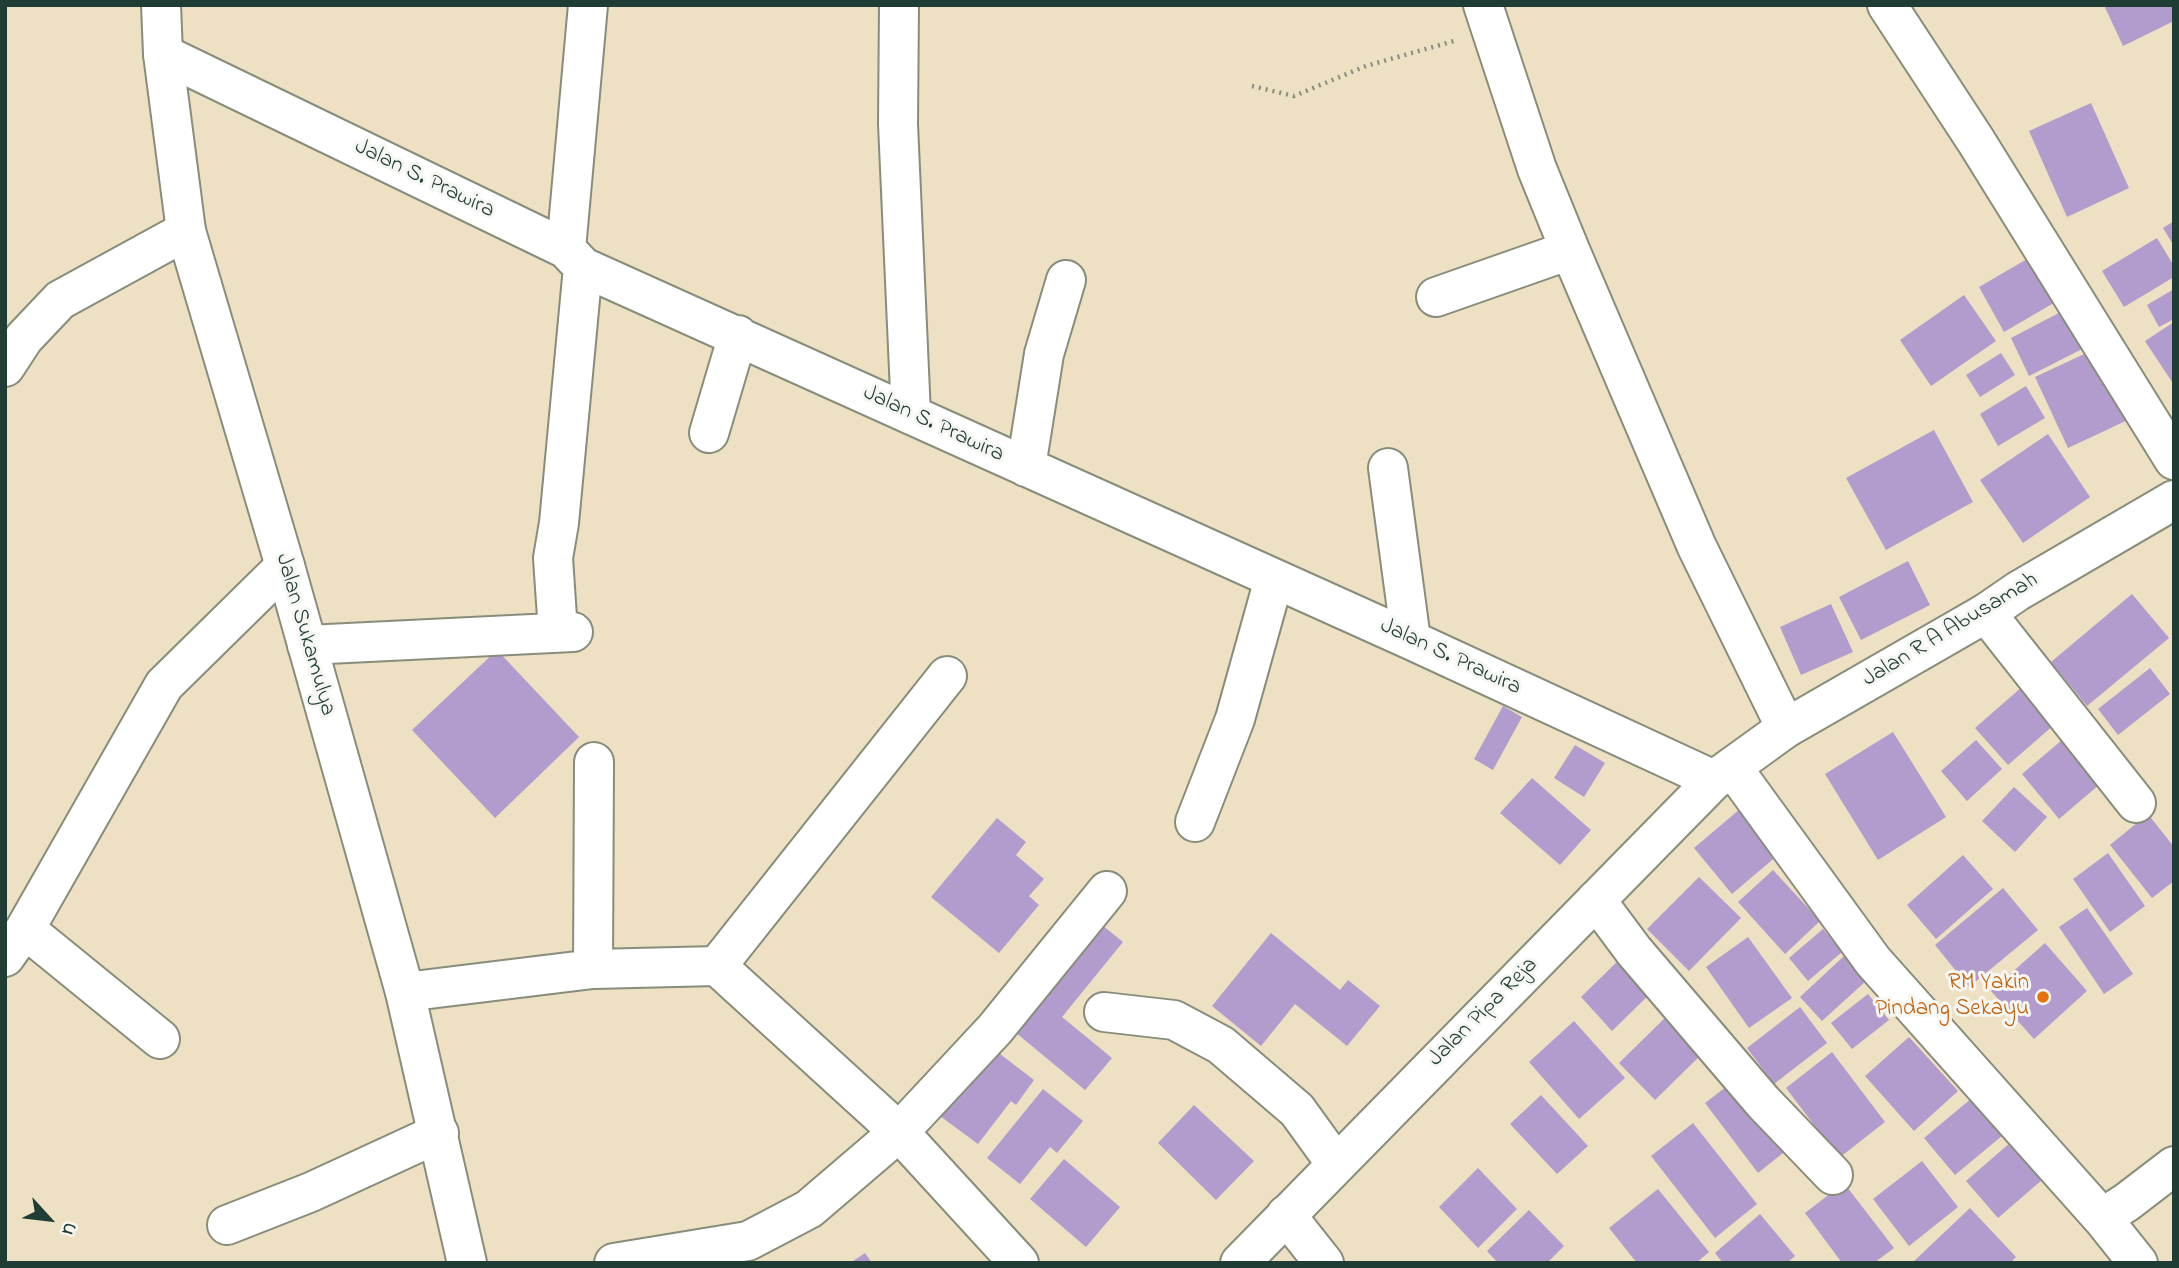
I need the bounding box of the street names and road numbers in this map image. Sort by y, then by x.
street label: Jalan S. Prawira [349,134,499,226]
street label: Jalan S. Prawira [858,380,1008,470]
street label: Jalan Sukamulya [268,551,340,719]
street label: Jalan R A Abusamah [1858,568,2044,694]
street label: Jalan S. Prawira [1375,613,1525,703]
street label: Jalan Pipa Reja [1423,952,1545,1074]

